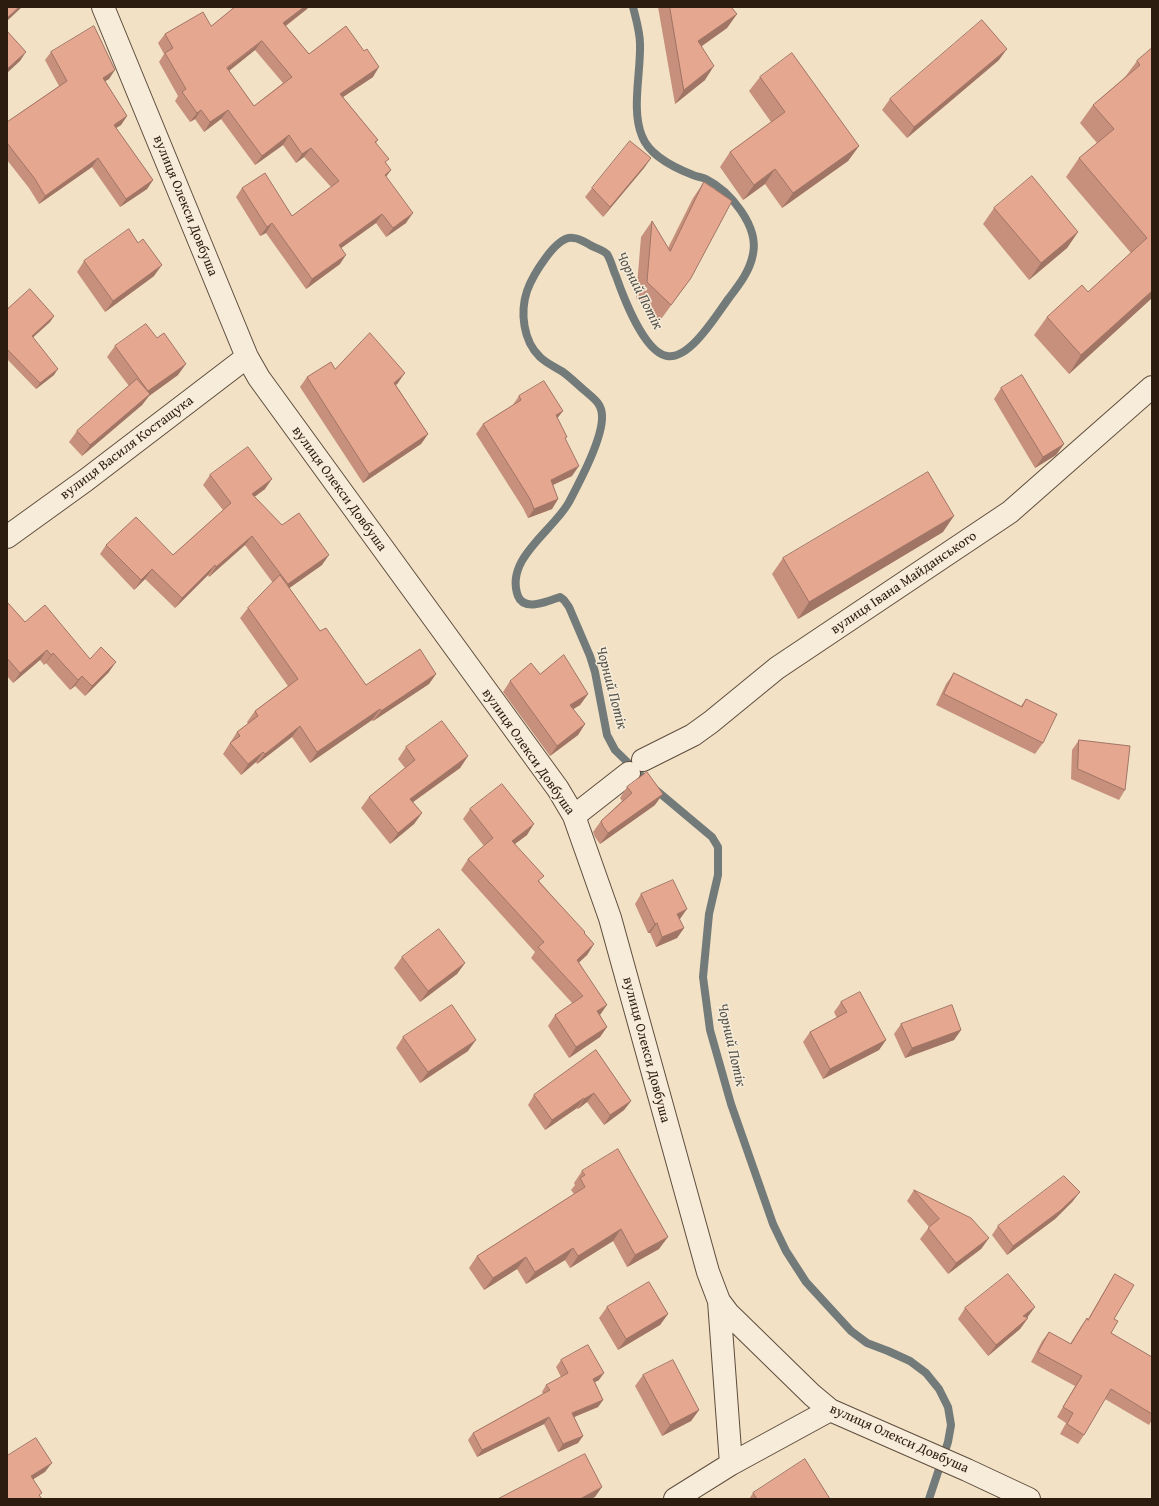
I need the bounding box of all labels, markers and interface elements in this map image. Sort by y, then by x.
street label: вулиця Олекси Довбуша [149,133,221,279]
water label: Чорний Потік [612,249,666,333]
street label: вулиця Василя Костащука [57,392,197,504]
street label: вулиця Олекси Довбуша [288,423,390,555]
street label: вулиця Івана Майданського [828,528,980,638]
water label: Чорний Потік [591,644,631,732]
street label: вулиця Олекси Довбуша [478,686,578,818]
street label: вулиця Олекси Довбуша [618,975,674,1125]
water label: Чорний Потік [713,1001,749,1089]
street label: вулиця Олекси Довбуша [827,1401,971,1477]

